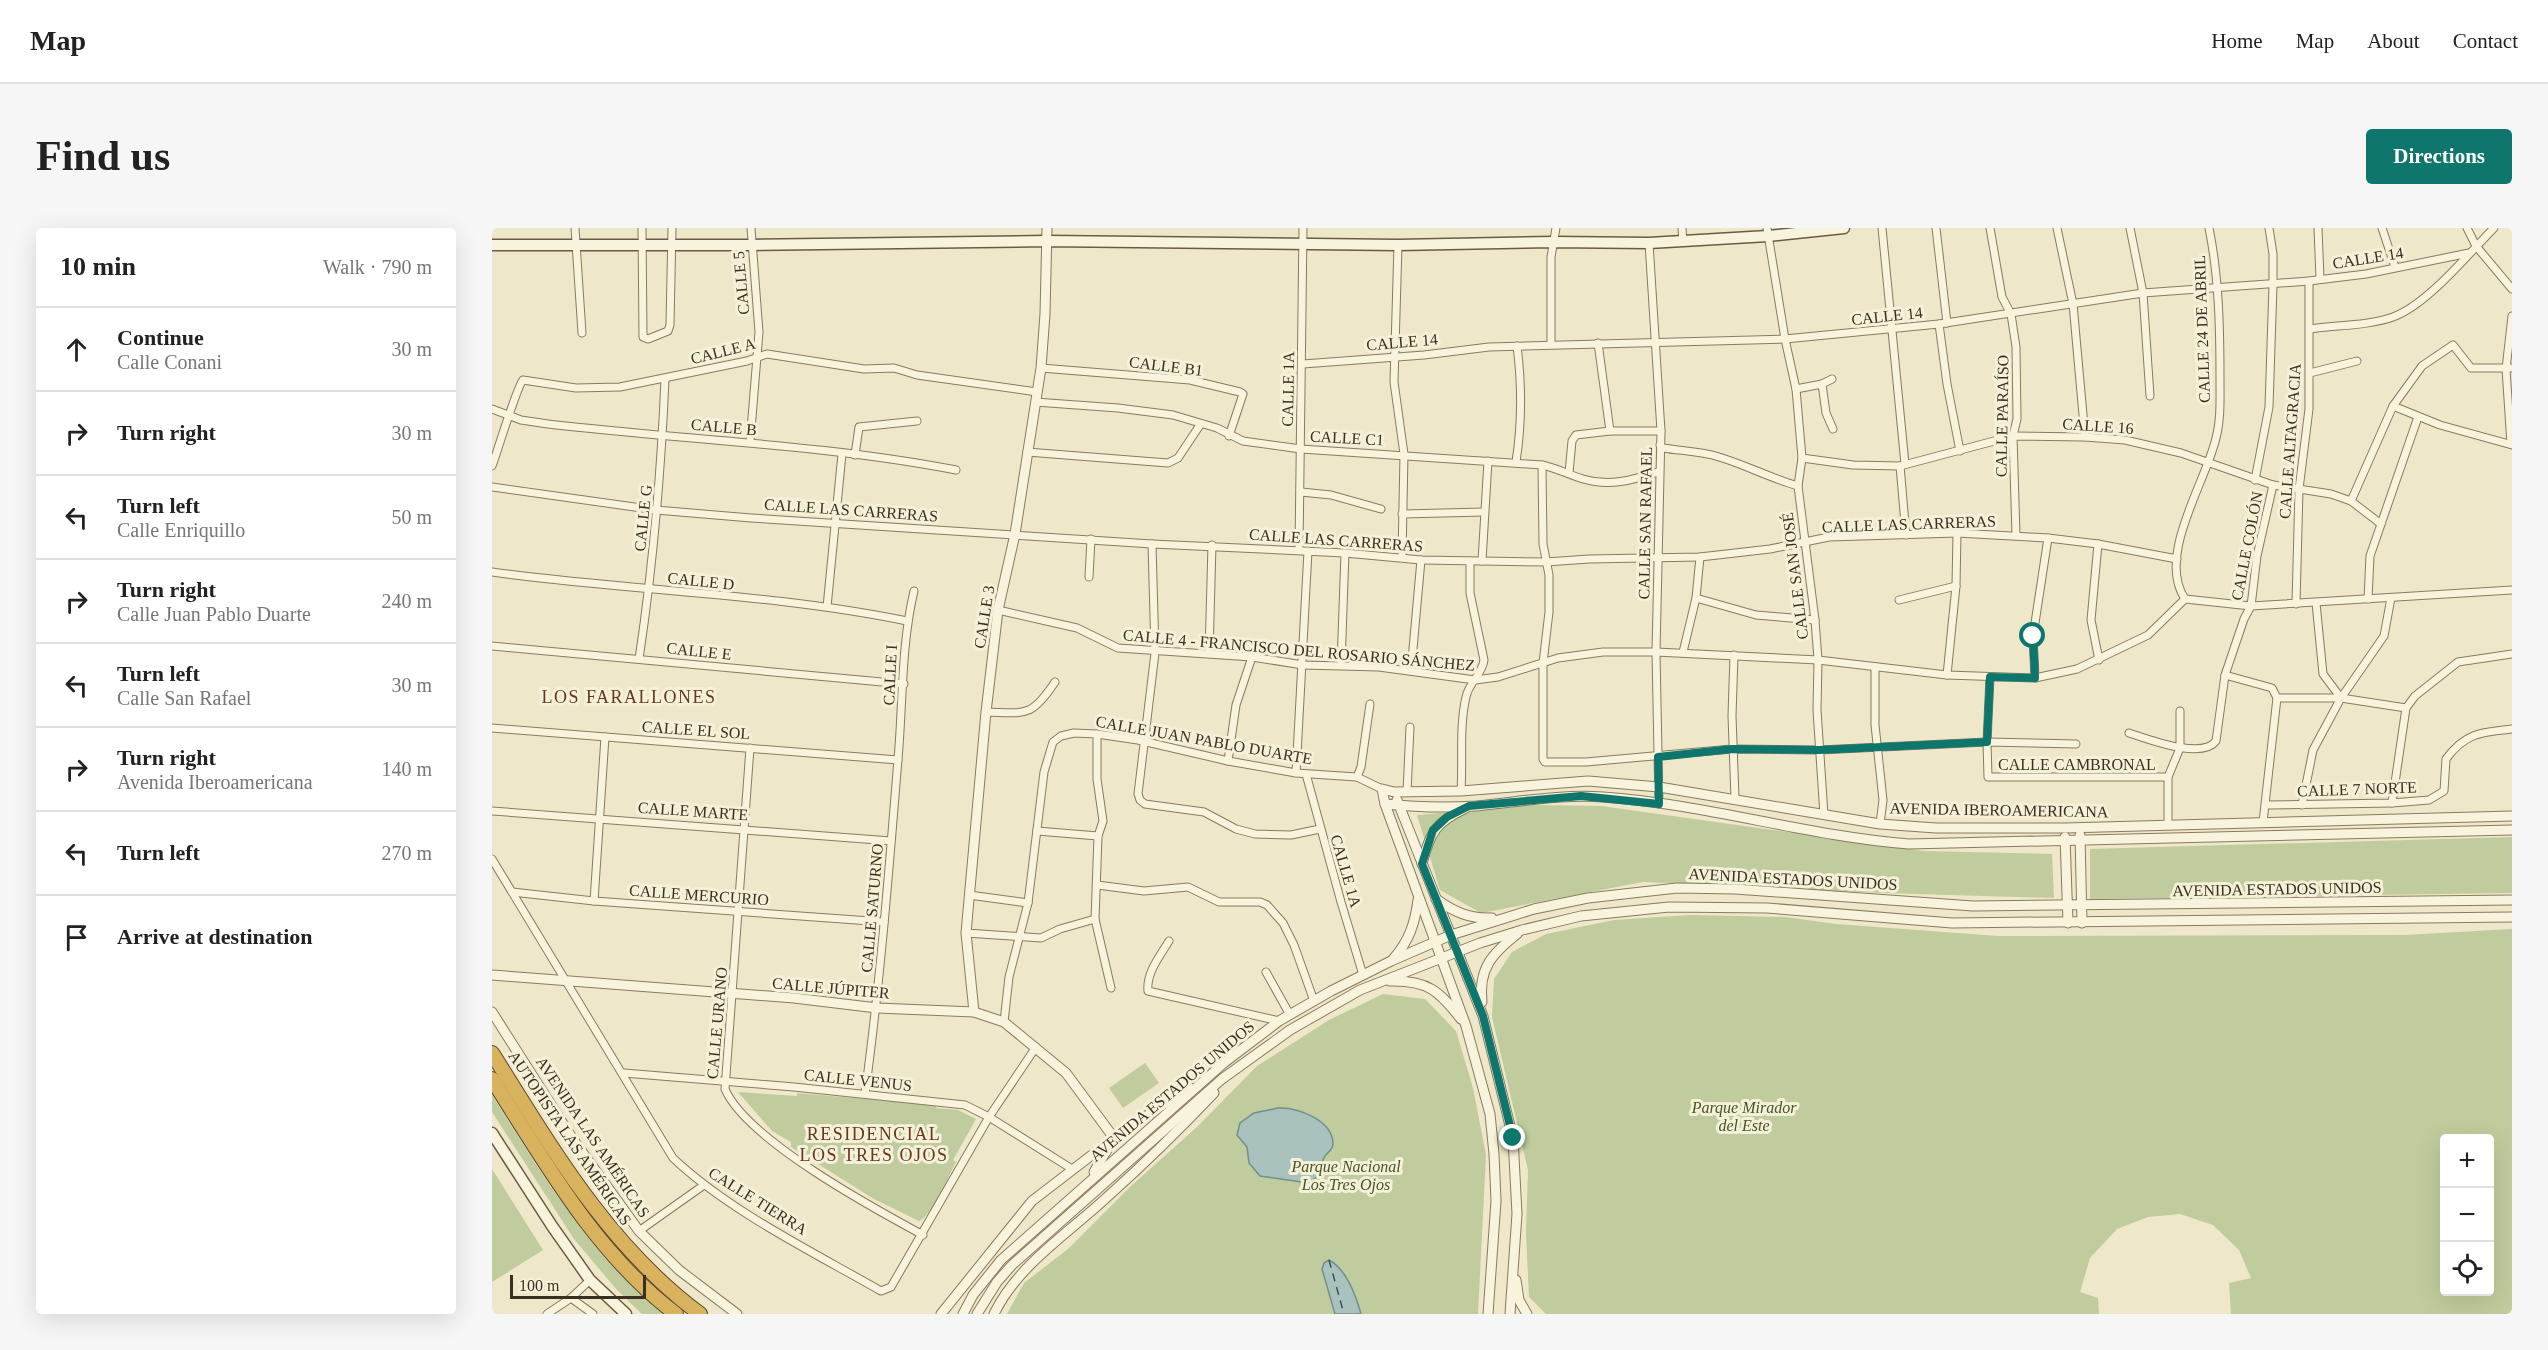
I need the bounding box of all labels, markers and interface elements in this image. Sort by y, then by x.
text: Map [30,25,86,56]
text: Home [2211,29,2263,53]
text: Map [2296,29,2334,53]
text: About [2367,29,2420,53]
text: Contact [2453,29,2518,53]
button: Directions [2366,129,2512,184]
text: Find us [36,133,170,179]
street label: CALLE 14 [2331,244,2405,272]
street label: CALLE 5 [730,251,752,315]
text: 10 min [60,252,136,281]
street label: CALLE 24 DE ABRIL [2191,255,2213,403]
text: Walk · 790 m [323,256,432,278]
street label: CALLE 14 [1851,304,1923,328]
text: Continue [117,325,204,350]
street label: CALLE 14 [1366,330,1438,354]
icon: ahead [60,333,93,366]
street label: CALLE A [689,335,758,367]
text: 30 m [391,338,432,360]
text: Calle Conani [117,351,222,373]
street label: CALLE 1A [1279,351,1297,427]
street label: CALLE B1 [1128,353,1204,379]
street label: CALLE PARAÍSO [1991,355,2012,477]
street label: CALLE ALTAGRACIA [2276,362,2304,519]
street label: CALLE 16 [2062,415,2134,437]
street label: CALLE B [690,416,758,438]
icon: right [60,417,93,450]
text: Turn right [117,420,216,445]
text: 30 m [391,422,432,444]
street label: CALLE C1 [1309,428,1385,448]
street label: CALLE SAN RAFAEL [1635,447,1655,599]
street label: CALLE G [631,483,655,552]
street label: CALLE COLÓN [2227,489,2266,602]
text: Turn left [117,493,200,518]
street label: CALLE LAS CARRERAS [763,495,939,525]
icon: left [60,501,93,534]
text: 50 m [391,506,432,528]
street label: CALLE SAN JOSÉ [1778,511,1811,641]
street label: CALLE LAS CARRERAS [1822,512,1996,536]
text: Calle Enriquillo [117,519,245,541]
street label: CALLE LAS CARRERAS [1248,525,1424,555]
street label: CALLE D [667,569,735,593]
text: Turn right [117,577,216,602]
street label: CALLE 3 [971,584,997,650]
icon: right [60,585,93,618]
text: 240 m [381,590,432,612]
text: Calle Juan Pablo Duarte [117,603,311,625]
route start [2019,622,2045,648]
street label: CALLE 4 - FRANCISCO DEL ROSARIO SÁNCHEZ [1122,625,1476,674]
street label: CALLE E [666,639,732,663]
street label: CALLE I [880,644,900,706]
text: Turn left [117,661,200,686]
icon: left [60,669,93,702]
text: 30 m [391,674,432,696]
text: Calle San Rafael [117,687,251,709]
district label: LOS FARALLONES [541,687,717,707]
street label: CALLE JUAN PABLO DUARTE [1095,713,1313,767]
street label: CALLE EL SOL [641,718,751,742]
text: Turn right [117,745,216,770]
icon: right [60,753,93,786]
street label: CALLE CAMBRONAL [1998,756,2156,773]
text: 140 m [381,758,432,780]
text: Avenida Iberoamericana [117,771,313,793]
street label: CALLE 7 NORTE [2297,778,2417,800]
street label: CALLE MARTE [637,799,749,823]
street label: AVENIDA IBEROAMERICANA [1889,800,2109,820]
street label: CALLE 1A [1327,833,1365,910]
icon: left [60,837,93,870]
text: Turn left [117,840,200,865]
text: 270 m [381,842,432,864]
street label: CALLE SATURNO [858,843,886,973]
street label: AVENIDA ESTADOS UNIDOS [1688,865,1898,893]
street label: AVENIDA ESTADOS UNIDOS [2172,879,2382,899]
street label: CALLE MERCURIO [629,882,769,908]
icon: arrive [60,921,93,954]
text: Arrive at destination [117,924,313,949]
street label: CALLE URANO [704,966,730,1080]
street label: CALLE JÚPITER [772,973,891,1002]
street label: AVENIDA ESTADOS UNIDOS [1086,1017,1258,1165]
street label: AUTOPISTA LAS AMÉRICAS [505,1047,636,1228]
street label: AVENIDA LAS AMÉRICAS [533,1053,654,1220]
street label: CALLE VENUS [803,1066,913,1094]
park label: Parque Mirador del Este [1691,1099,1797,1134]
district label: RESIDENCIAL LOS TRES OJOS [799,1124,949,1165]
route end [1499,1124,1525,1150]
map controls [2440,1134,2494,1296]
button: + [2440,1134,2494,1188]
park label: Parque Nacional Los Tres Ojos [1290,1158,1401,1194]
street label: CALLE TIERRA [706,1164,811,1238]
button: − [2440,1188,2494,1242]
button: locate [2440,1242,2494,1296]
scale bar [510,1272,646,1300]
text: 100 m [519,1277,559,1294]

